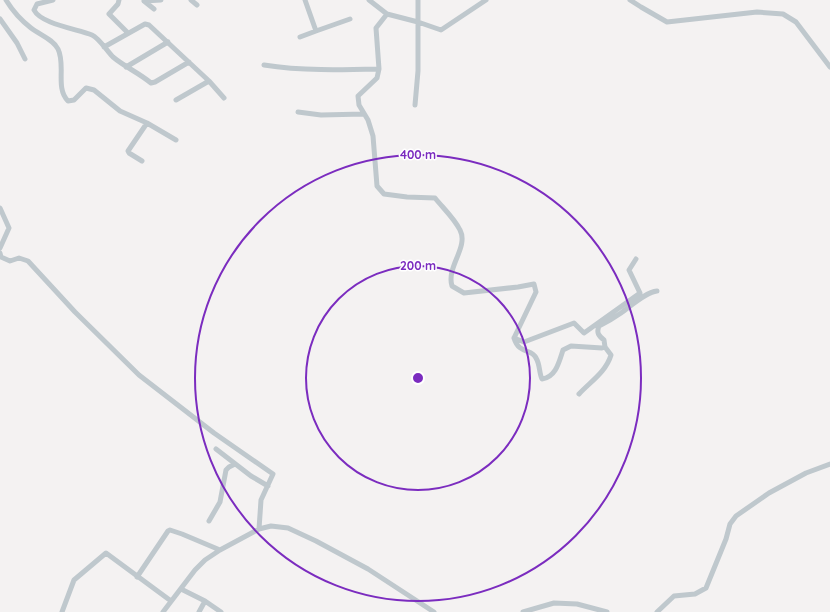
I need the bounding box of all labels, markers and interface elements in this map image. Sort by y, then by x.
text: 400 m [400,147,436,162]
text: 200 m [400,258,436,273]
centre of rings [411,371,425,385]

